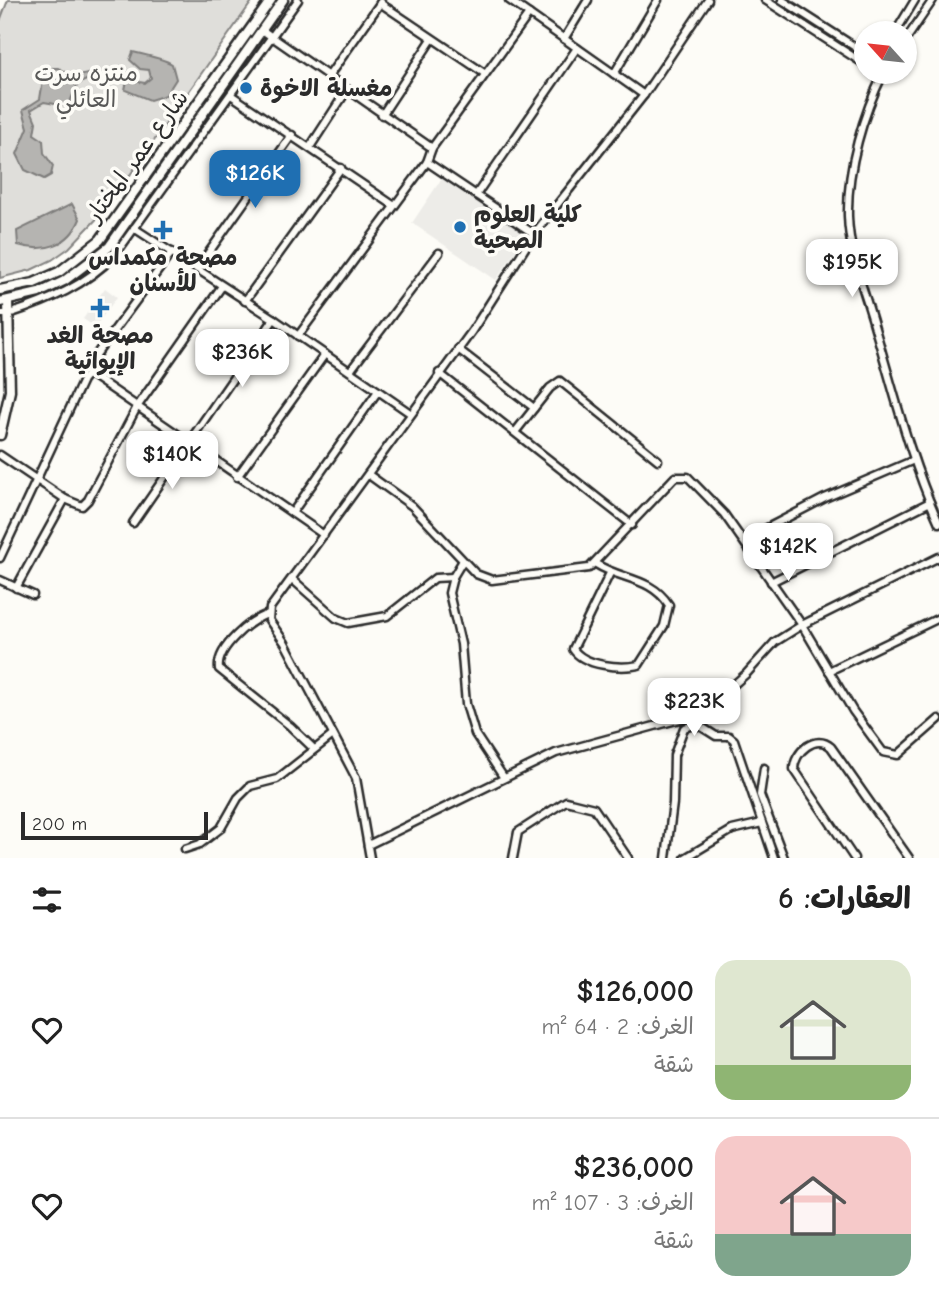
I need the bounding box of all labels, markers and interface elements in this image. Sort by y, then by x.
north arrow [854,21,917,84]
map controls [854,21,917,84]
park label: منتزه سرت العائلي [34,60,138,120]
place label: مغسلة الاخوة [260,75,392,103]
marker: مغسلة الاخوة [238,80,254,96]
street label: شارع عمر المختار [79,85,196,230]
pin: $126K [206,150,304,210]
text: $126K [225,159,285,186]
place label: كلية العلوم الصحية [474,201,583,254]
marker: كلية العلوم الصحية [452,219,468,235]
marker: مصحة مكمداس للأسنان [153,220,173,240]
pin: $195K [803,240,901,299]
place label: مصحة مكمداس للأسنان [89,244,237,297]
text: $195K [822,248,882,275]
marker: مصحة الغد الإيوائية [90,298,110,318]
place label: مصحة الغد الإيوائية [46,322,154,376]
pin: $236K [193,330,291,389]
text: $236K [211,338,273,365]
pin: $140K [123,432,221,491]
text: $140K [142,440,202,467]
pin: $142K [739,524,837,583]
text: $142K [759,532,817,559]
pin: $223K [645,678,743,738]
text: $223K [663,687,725,714]
scale bar [21,809,208,841]
text: 200 m [32,813,87,835]
icon: filters [28,881,66,919]
text: العقارات: 6 [778,881,911,916]
text: $126,000 [576,974,694,1009]
icon: home [771,988,855,1072]
icon: heart [28,1011,66,1049]
text: الغرف: 2 · 64 m² [542,1013,694,1040]
text: شقة [654,1051,694,1078]
text: $236,000 [573,1150,694,1185]
icon: home [771,1164,855,1248]
icon: heart [28,1187,66,1225]
text: الغرف: 3 · 107 m² [532,1189,694,1216]
text: شقة [654,1227,694,1254]

